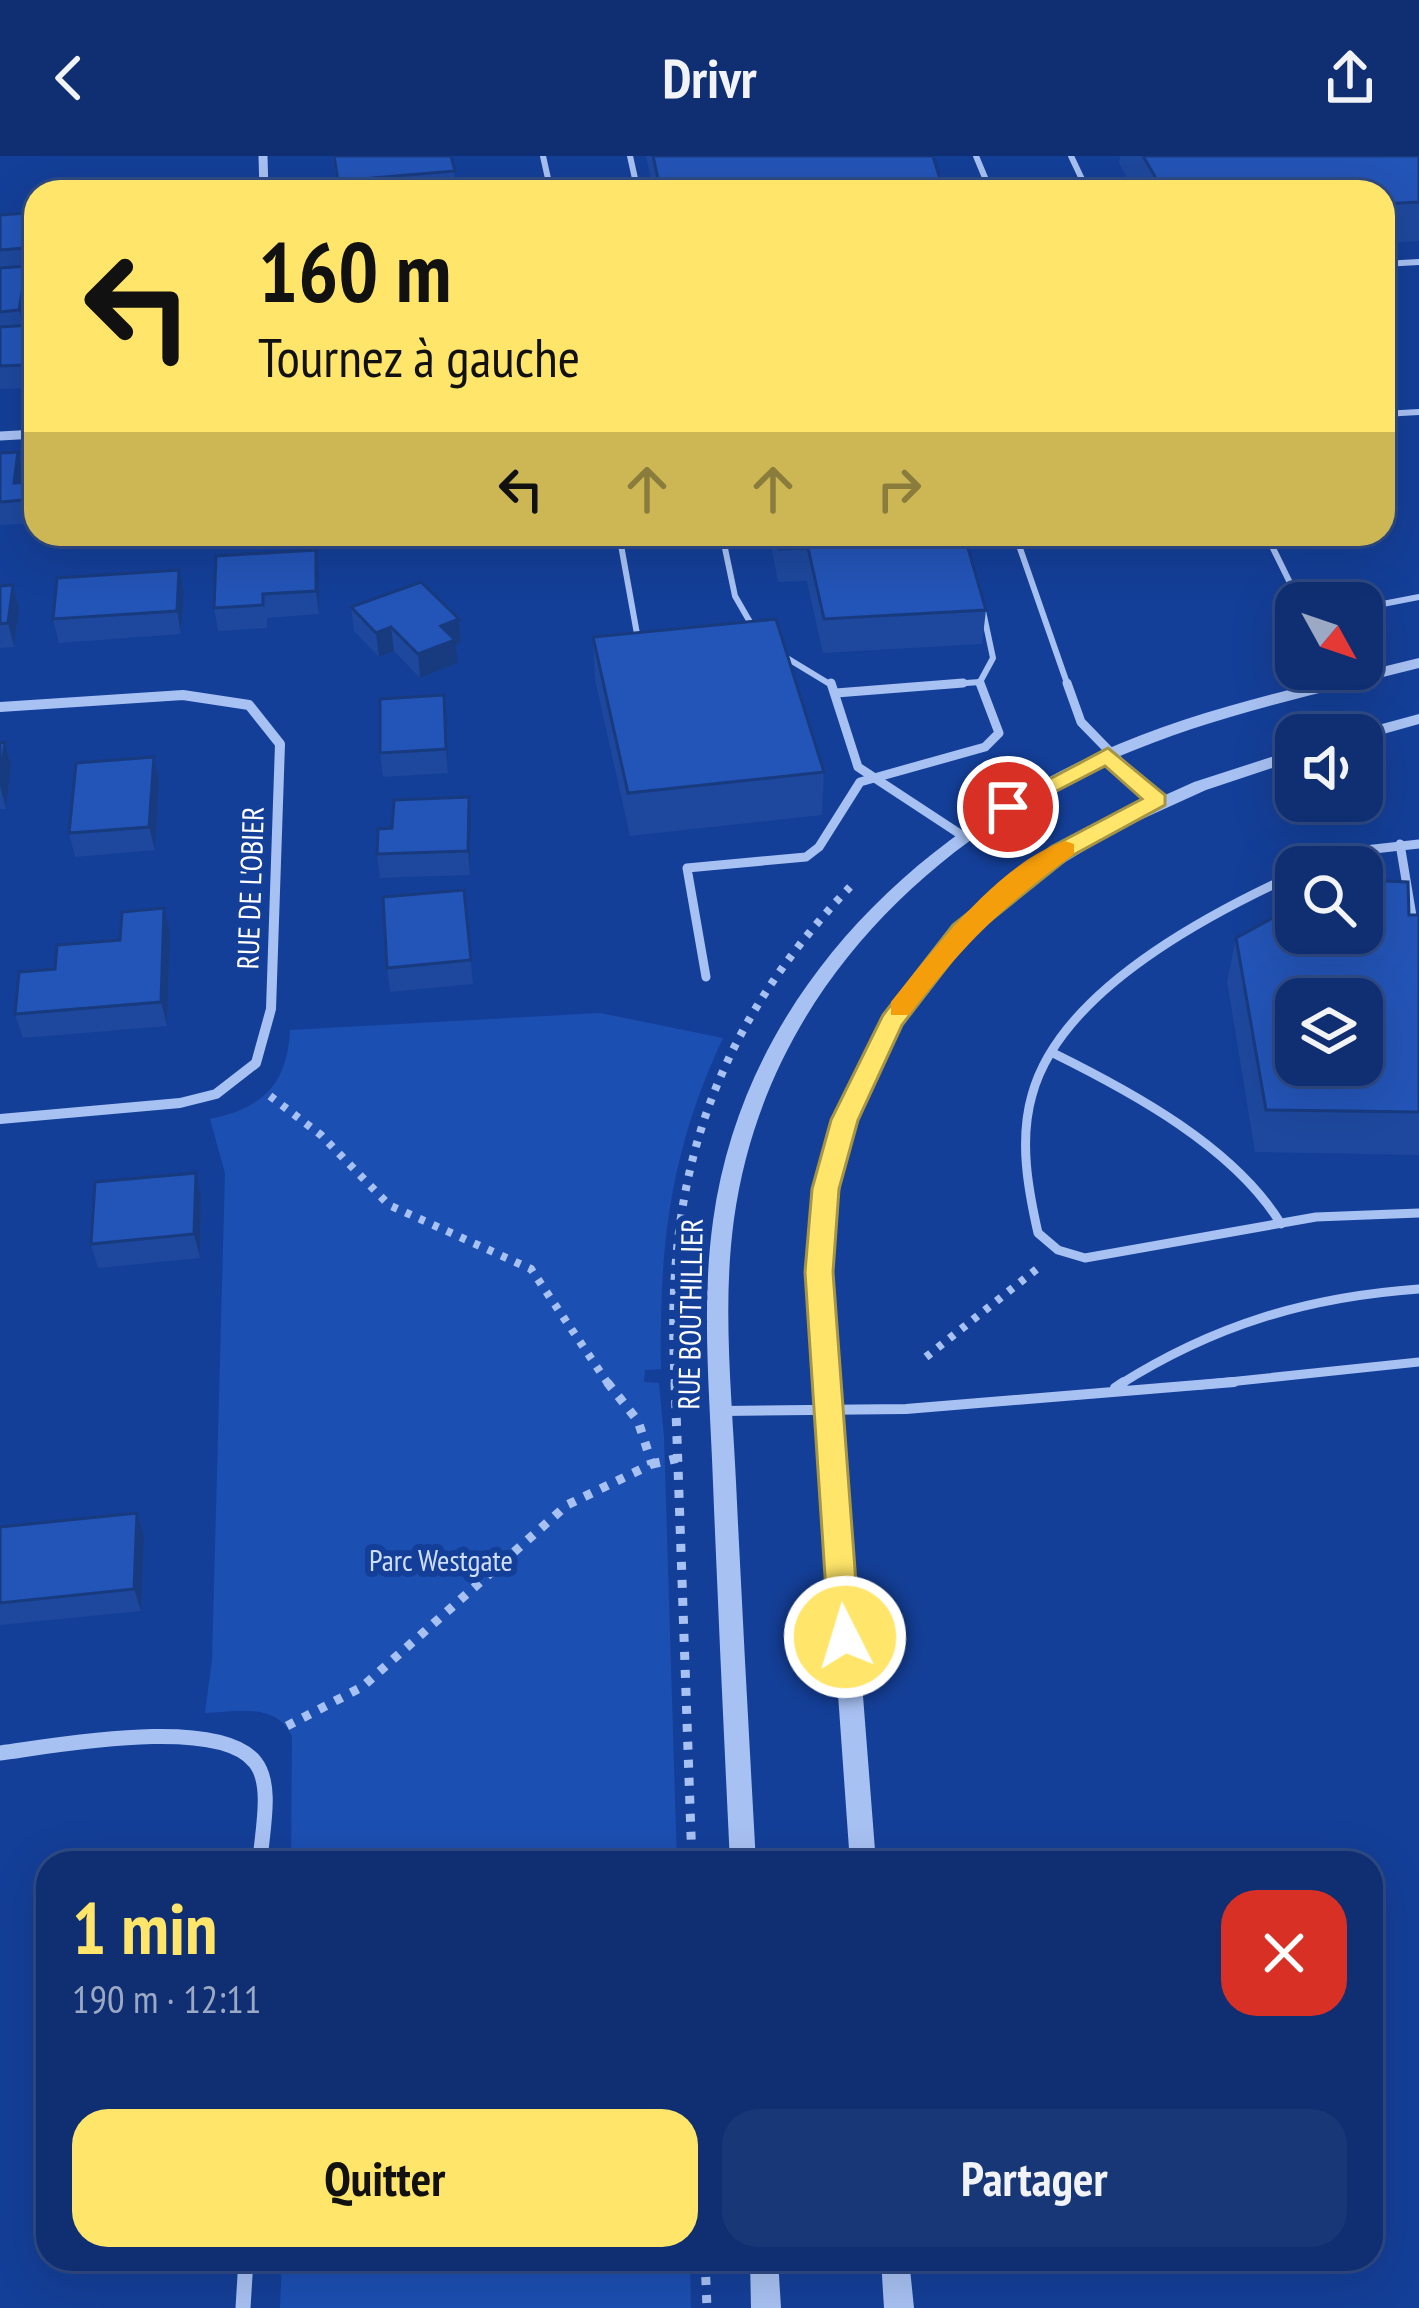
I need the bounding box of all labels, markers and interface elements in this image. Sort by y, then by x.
text: Drivr [662,43,757,113]
icon: back [36,45,102,111]
icon: share [1317,45,1383,111]
text: 160 m [258,216,451,325]
icon: left [60,228,216,384]
text: Tournez à gauche [258,322,580,392]
icon: left [488,456,554,522]
icon: ahead [614,456,680,522]
icon: ahead [740,456,806,522]
icon: right [866,456,932,522]
north arrow [1275,582,1383,690]
map controls [1275,582,1383,1086]
button: sound [1275,714,1383,822]
pin [957,756,1059,858]
icon: arrive [975,774,1041,840]
street label: RUE DE L'OBIER [227,806,272,970]
button: search [1275,846,1383,954]
button: layers [1275,978,1383,1086]
street label: RUE BOUTHILLIER [668,1218,711,1410]
park label: Parc Westgate [369,1540,513,1579]
position arrow [782,1574,908,1700]
text: 1 min [72,1881,217,1974]
button: close [1221,1890,1347,2016]
text: 190 m · 12:11 [72,1973,261,2024]
button: Quitter [72,2109,698,2247]
button: Partager [722,2109,1347,2247]

